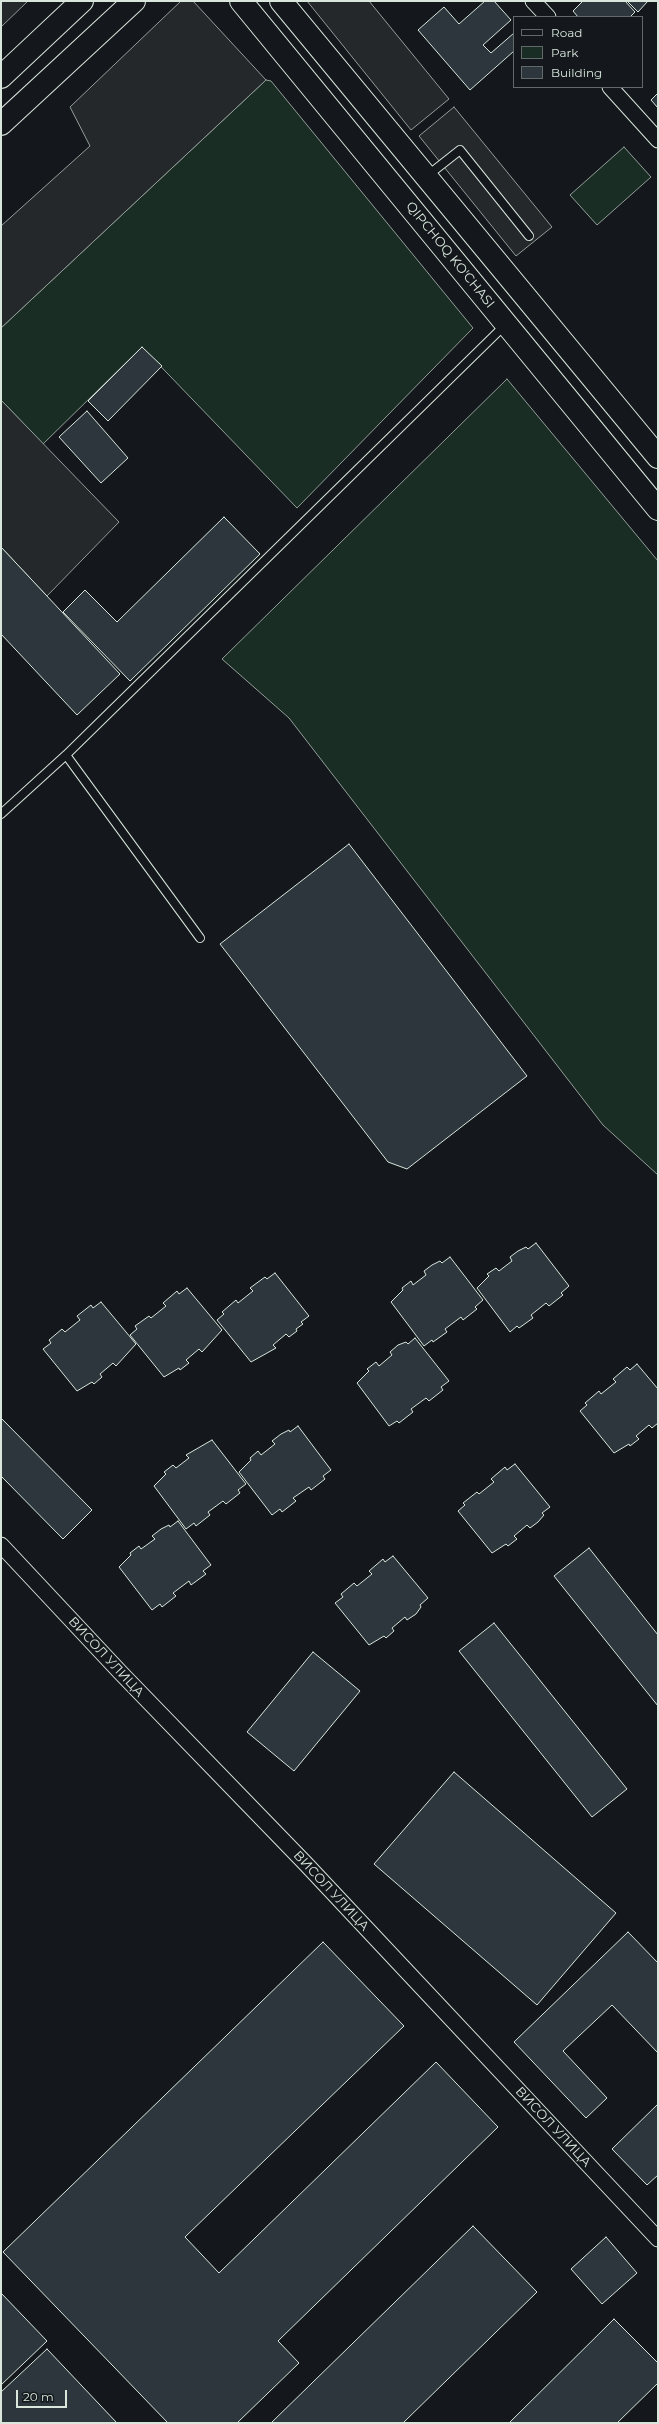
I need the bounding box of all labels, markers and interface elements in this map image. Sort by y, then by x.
legend [513,16,643,88]
text: Road [551,25,582,40]
text: Park [551,45,578,60]
text: Building [551,65,602,80]
street label: QIPCHOQ KO'CHASI [402,199,498,311]
street label: ВИСОЛ УЛИЦА [65,1614,147,1700]
street label: ВИСОЛ УЛИЦА [290,1848,372,1934]
street label: ВИСОЛ УЛИЦА [512,2084,594,2170]
scale bar [18,2382,69,2408]
text: 20 m [23,2389,54,2404]

